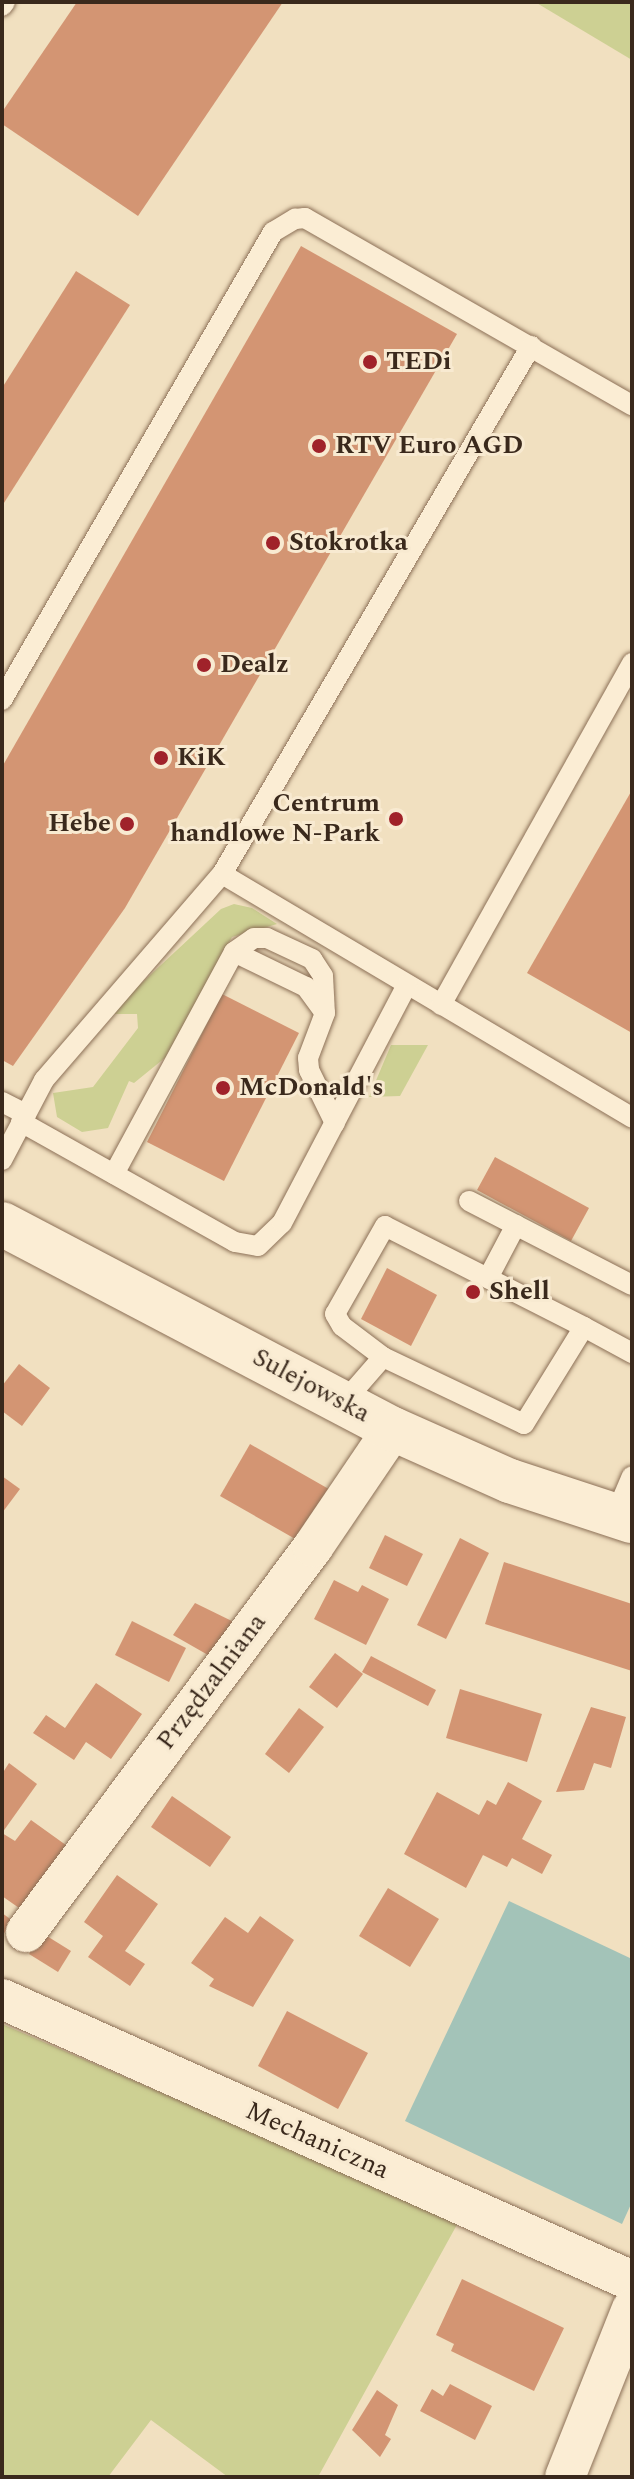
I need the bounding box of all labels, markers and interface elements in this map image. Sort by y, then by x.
place label: TEDi [386,346,451,378]
marker: TEDi [361,353,379,371]
place label: RTV Euro AGD [335,430,523,462]
marker: RTV Euro AGD [310,437,328,455]
place label: Stokrotka [289,527,408,559]
marker: Stokrotka [264,534,282,552]
place label: Dealz [220,649,289,681]
marker: Dealz [195,656,213,674]
place label: KiK [177,742,226,774]
marker: KiK [152,749,170,767]
place label: Centrum handlowe N-Park [170,788,380,850]
place label: Hebe [48,808,111,840]
marker: Centrum handlowe N-Park [387,810,405,828]
marker: Hebe [118,815,136,833]
place label: McDonald's [239,1072,384,1104]
marker: McDonald's [214,1079,232,1097]
place label: Shell [489,1276,550,1308]
marker: Shell [464,1283,482,1301]
street label: Sulejowska [247,1342,375,1430]
street label: Przędzalniana [151,1608,273,1756]
street label: Mechaniczna [241,2096,393,2186]

